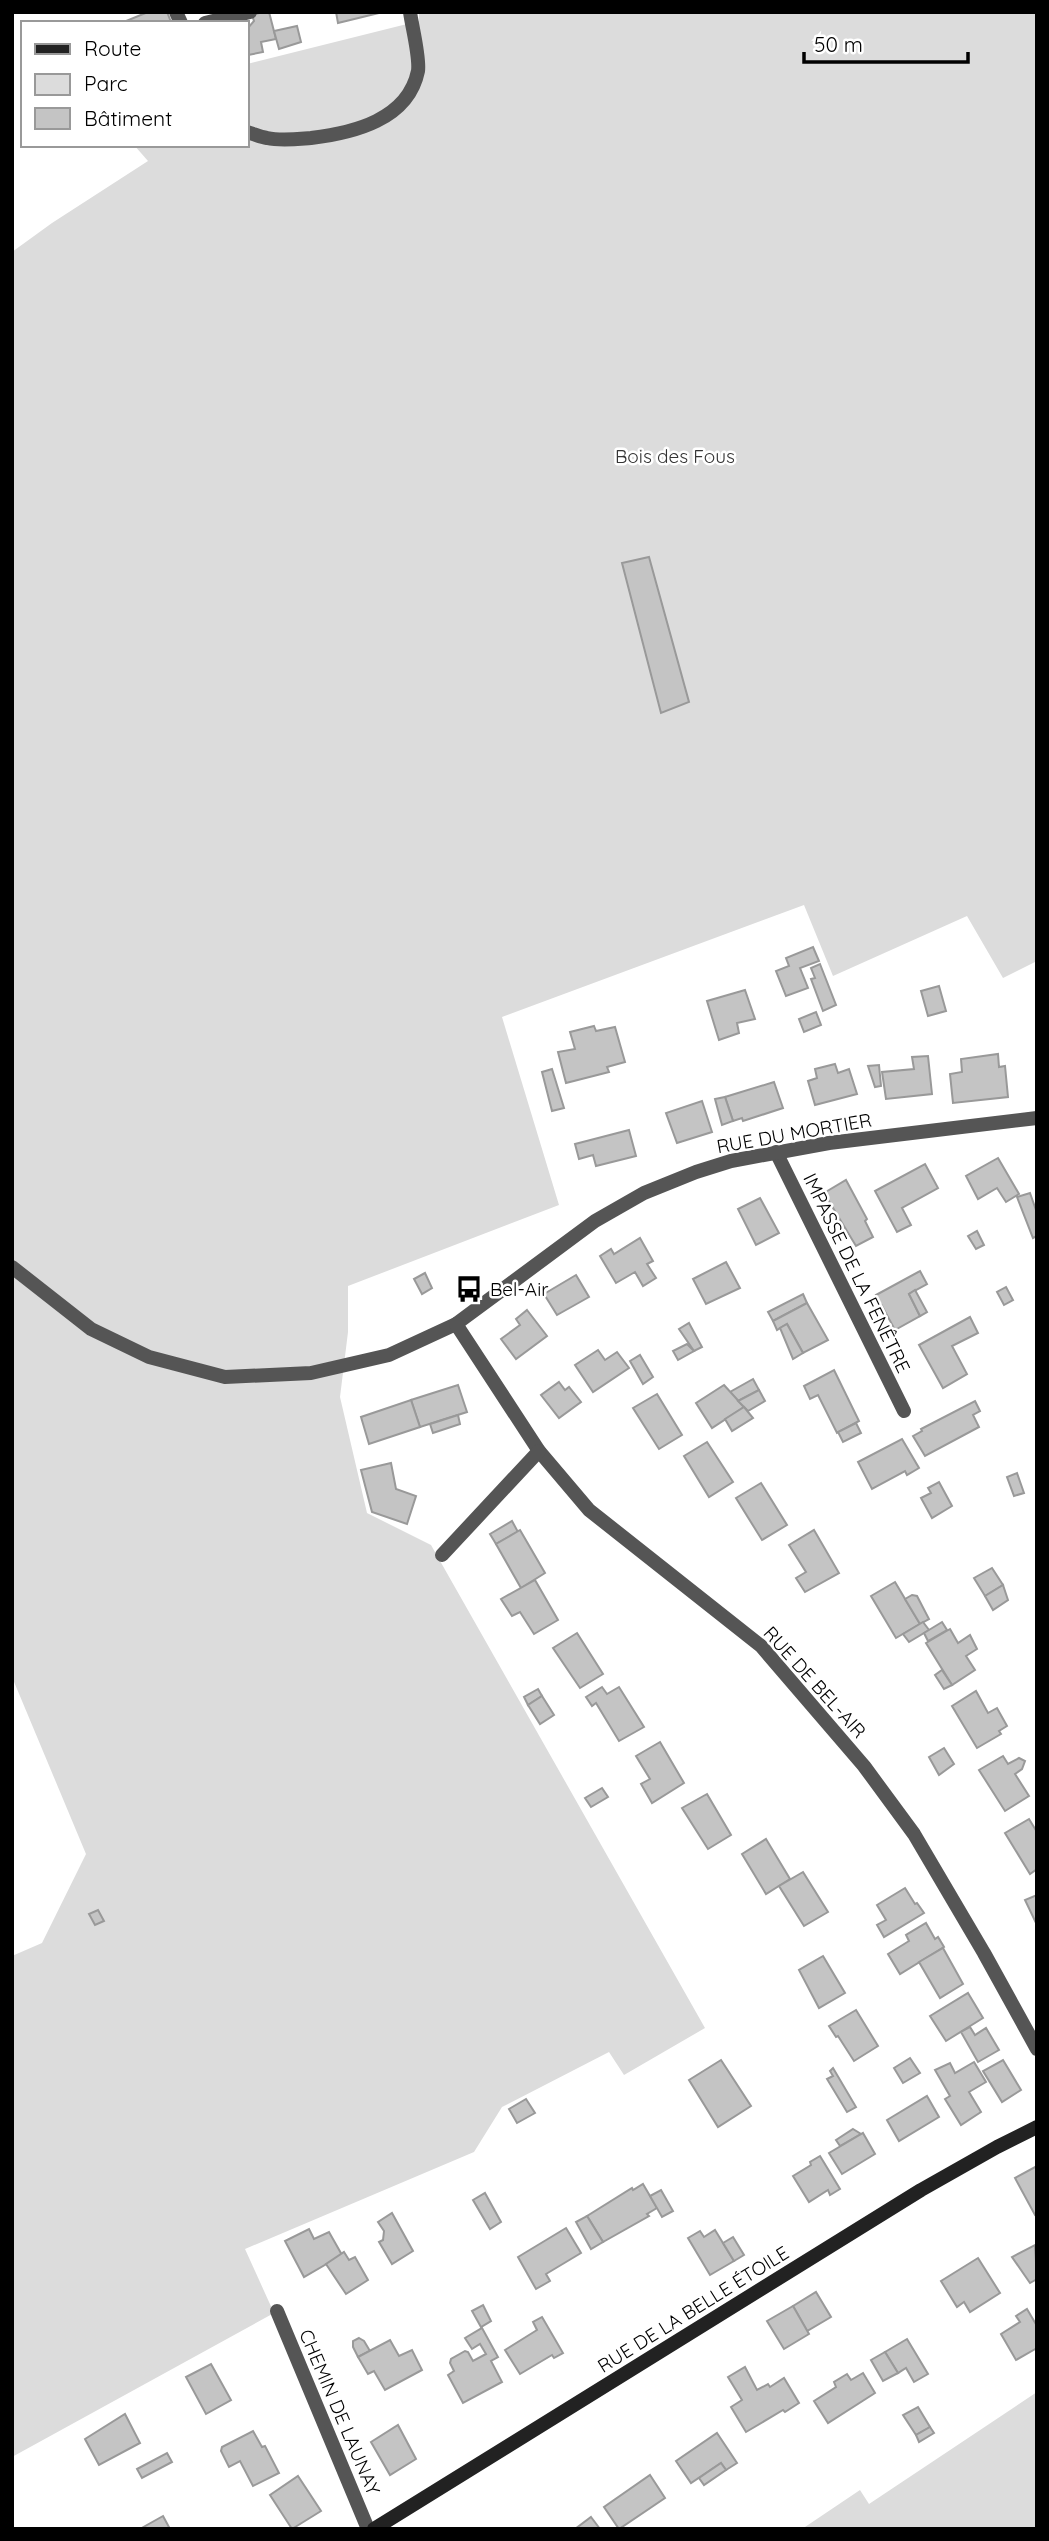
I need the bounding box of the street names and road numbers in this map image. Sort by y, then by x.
street label: RUE DU MORTIER [715,1108,873,1158]
street label: IMPASSE DE LA FENÊTRE [798,1169,916,1377]
street label: RUE DE BEL-AIR [758,1621,872,1743]
street label: RUE DE LA BELLE ÉTOILE [593,2240,793,2378]
street label: CHEMIN DE LAUNAY [294,2326,386,2499]

